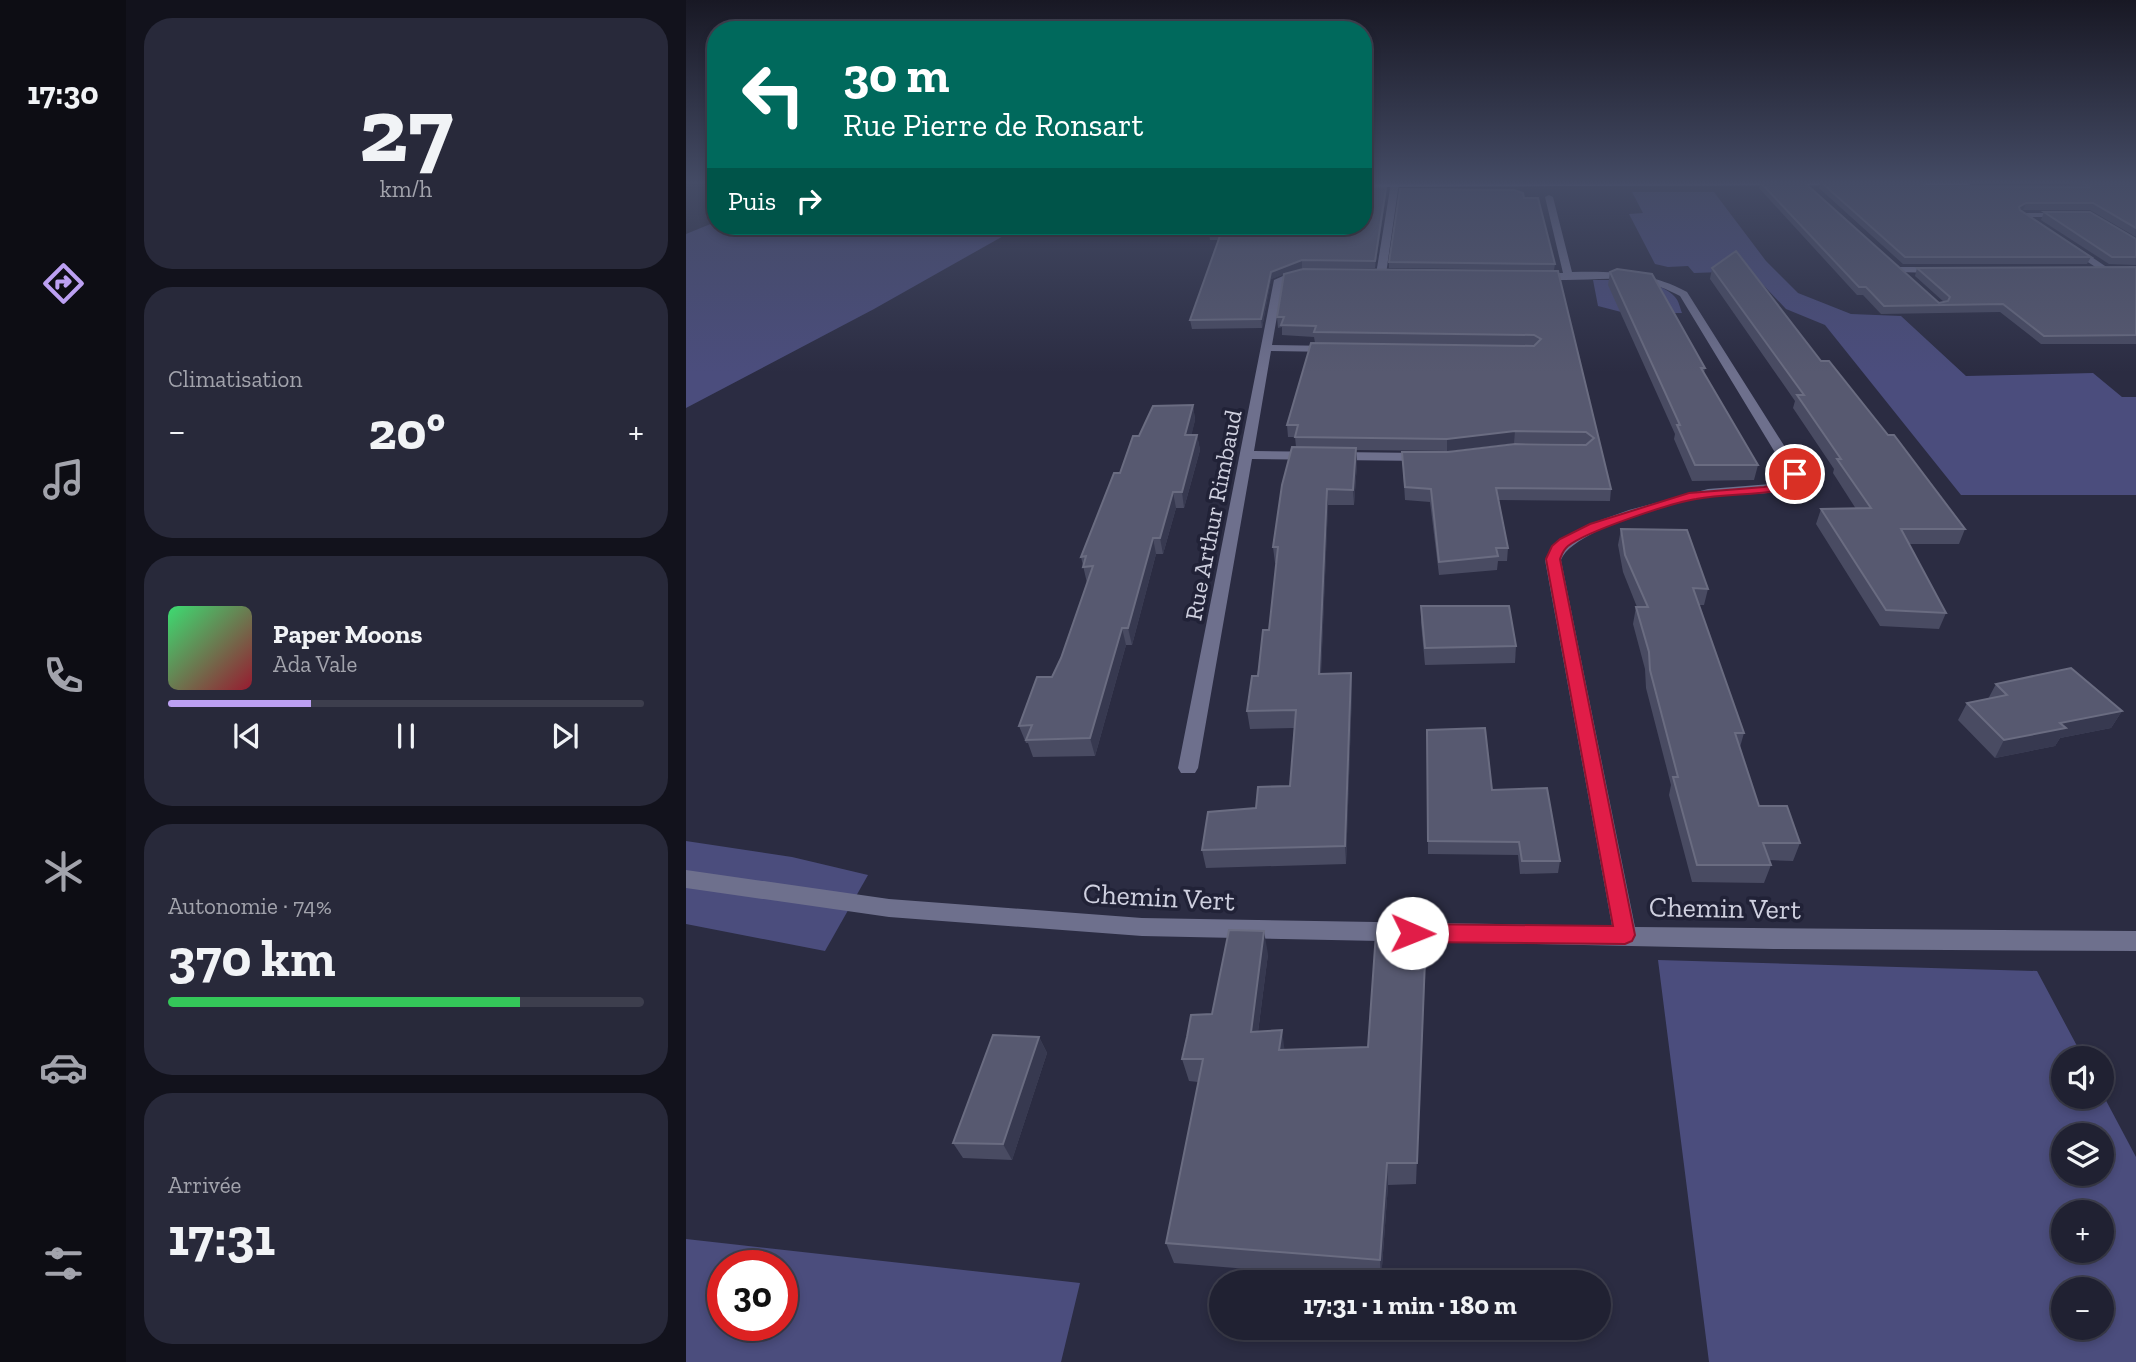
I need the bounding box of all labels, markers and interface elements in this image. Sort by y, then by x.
text: 30 m [843,46,949,105]
icon: left [728,49,819,140]
text: 17:30 [27,74,99,112]
text: 27 [359,75,453,184]
text: Rue Pierre de Ronsart [843,106,1143,144]
text: km/h [380,175,432,203]
icon: right [790,182,828,220]
text: Puis [728,185,776,217]
icon: directions [39,259,88,308]
text: Climatisation [168,365,302,393]
text: 20° [369,400,445,462]
street label: Rue Arthur Rimbaud [1178,407,1248,623]
text: − [168,408,186,454]
text: + [628,408,644,454]
pin [1765,444,1825,504]
icon: music [39,455,88,504]
icon: arrive [1776,455,1814,493]
text: Paper Moons [273,618,422,650]
text: Ada Vale [273,650,357,678]
icon: phone [39,651,88,700]
icon: previous [228,717,266,755]
icon: pause [387,717,425,755]
icon: next [546,717,584,755]
icon: climate [39,847,88,896]
street label: Chemin Vert [1082,877,1236,917]
street label: Chemin Vert [1649,890,1802,926]
text: Autonomie · 74% [168,892,332,920]
position arrow [1375,896,1449,970]
text: 370 km [168,927,335,989]
icon: car [39,1043,88,1092]
map controls [2051,1046,2114,1340]
button: sound [2051,1046,2114,1109]
button: layers [2051,1123,2114,1186]
text: Arrivée [168,1171,241,1199]
button: + [2051,1200,2114,1263]
text: 17:31 [168,1206,275,1268]
icon: filters [39,1239,88,1288]
speed limit sign: 30 [707,1250,798,1341]
button: − [2051,1277,2114,1340]
text: 17:31 · 1 min · 180 m [1303,1289,1517,1321]

